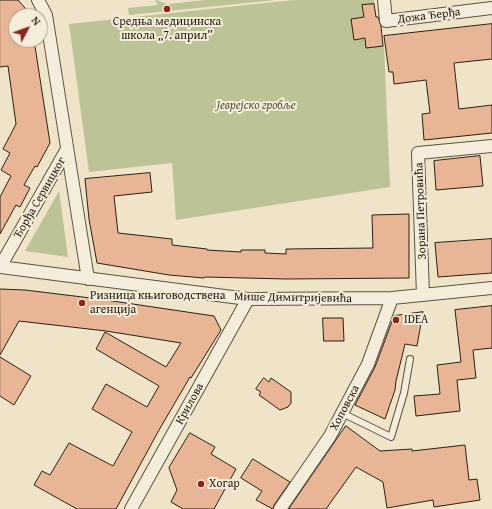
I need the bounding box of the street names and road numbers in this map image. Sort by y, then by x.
street label: Дожа Ђерђа [397,5,461,27]
street label: Ђорђа Сервицког [11,155,69,241]
street label: Зорана Петровића [412,162,430,260]
street label: Мише Димитријевића [234,290,352,306]
street label: Крилова [173,381,207,427]
street label: Хоповска [327,383,363,433]

